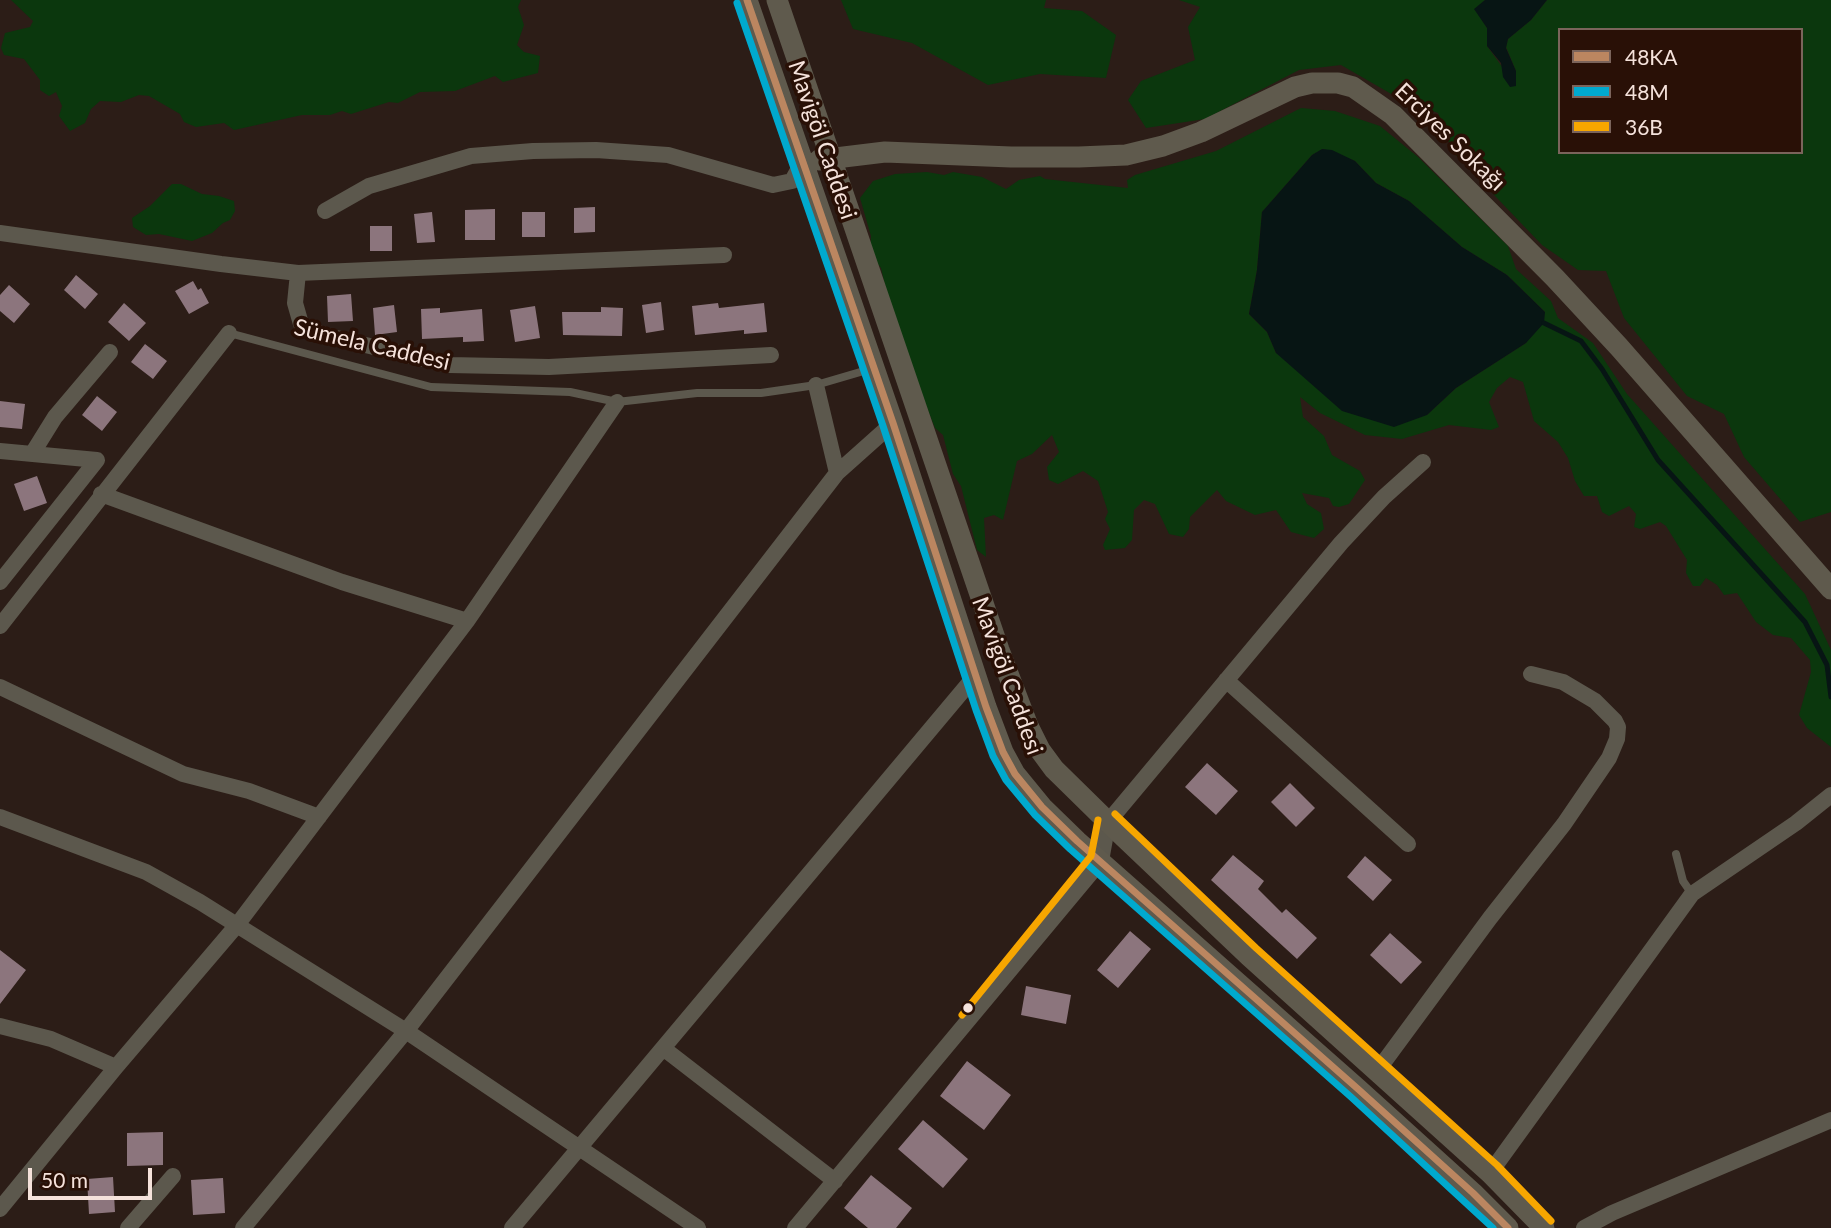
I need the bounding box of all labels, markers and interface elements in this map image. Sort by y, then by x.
legend [1558,28,1803,154]
text: 48KA [1625,44,1678,69]
street label: Mavigöl Caddesi [782,57,862,223]
street label: Erciyes Sokağı [1389,77,1511,197]
text: 48M [1625,79,1669,104]
text: 36B [1625,114,1663,139]
street label: Sümela Caddesi [291,314,453,376]
street label: Mavigöl Caddesi [966,593,1048,759]
unlabelled marker [961,1001,975,1015]
scale bar [32,1154,156,1198]
text: 50 m [41,1167,88,1192]

